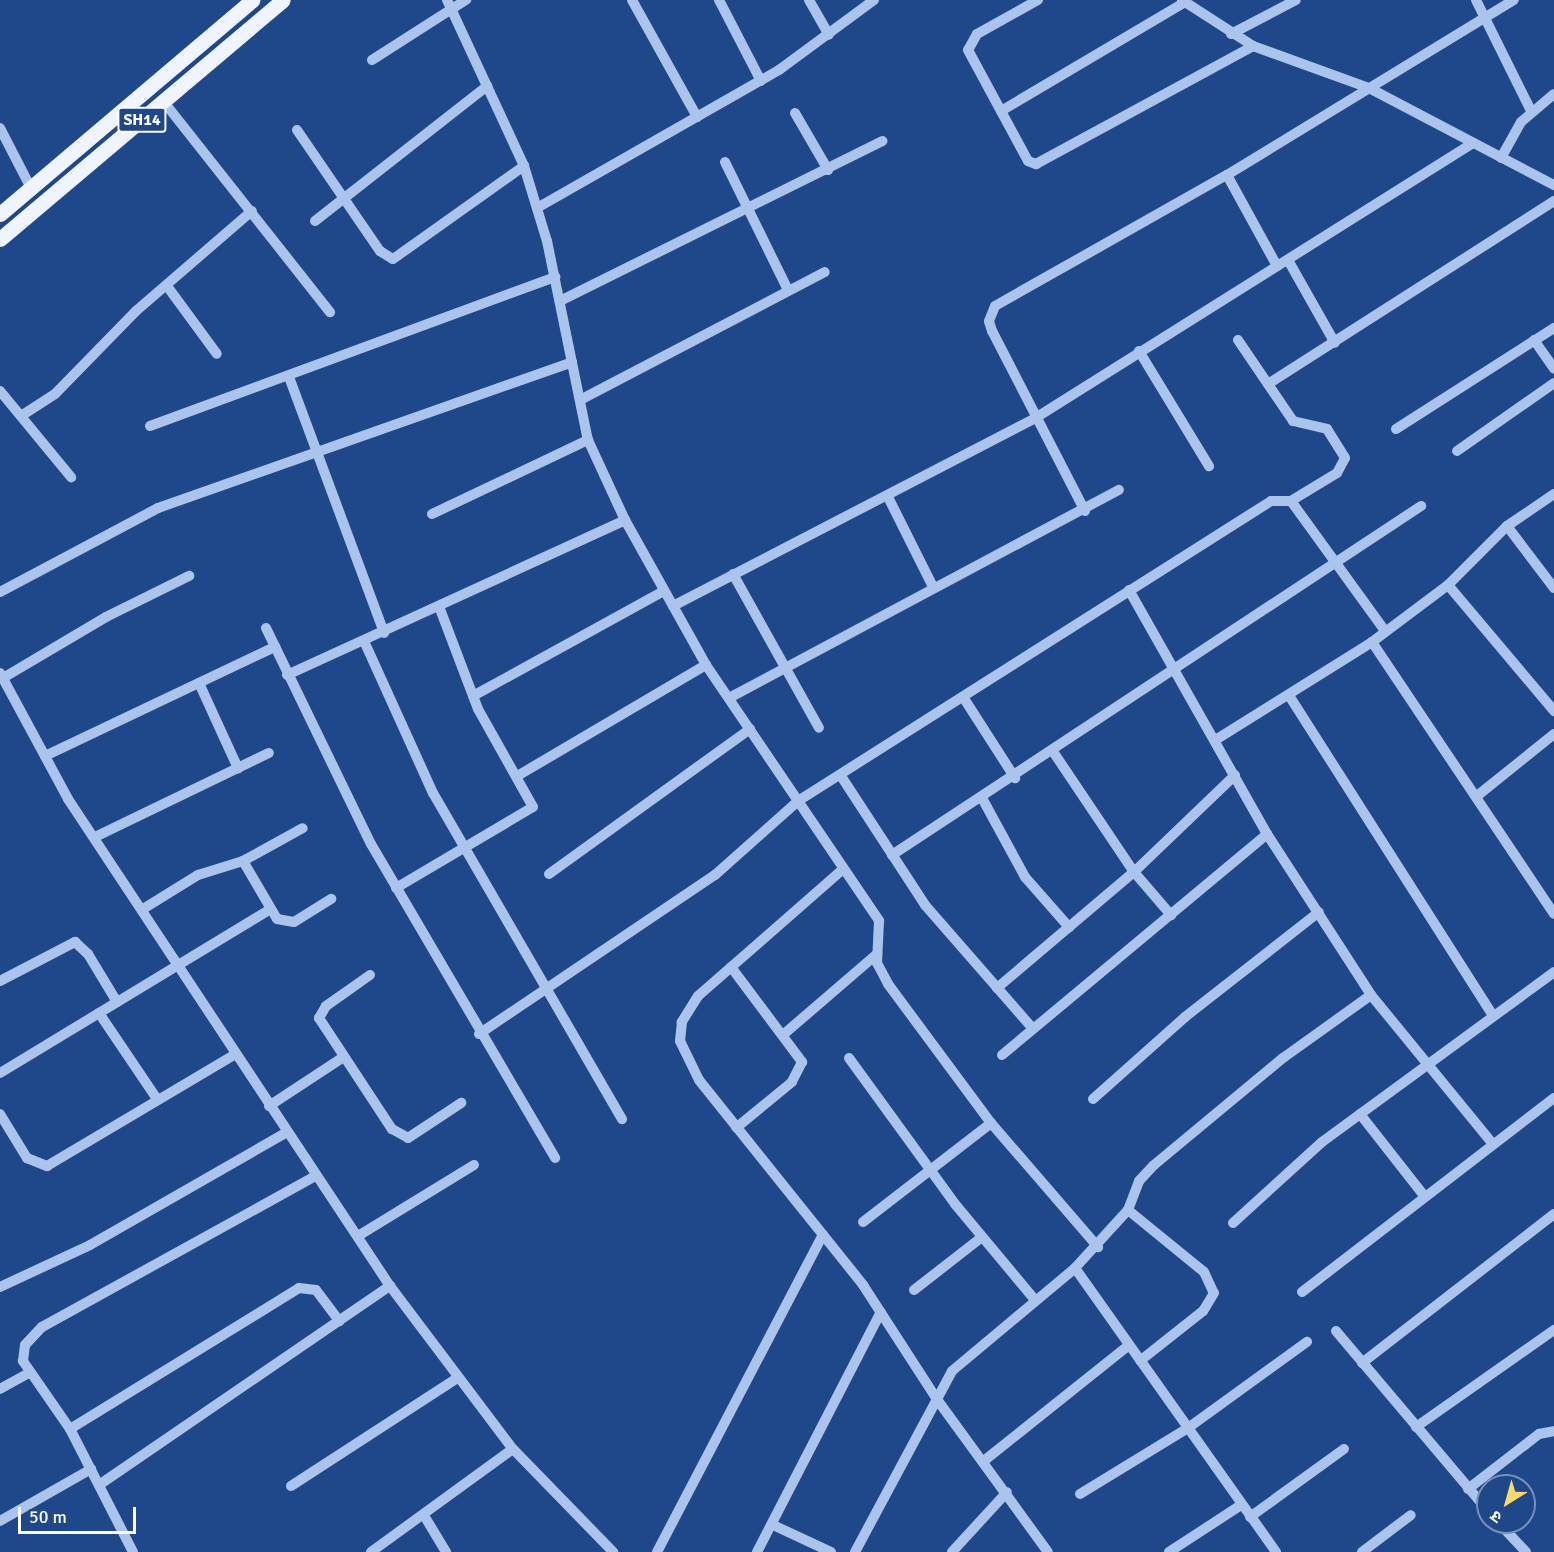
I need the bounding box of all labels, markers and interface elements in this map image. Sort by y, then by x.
road number: SH14 [116,107,168,133]
north arrow [1476,1474,1536,1534]
scale bar [21,1495,140,1533]
text: 50 m [29,1506,67,1528]
text: उ [1487,1506,1506,1528]

